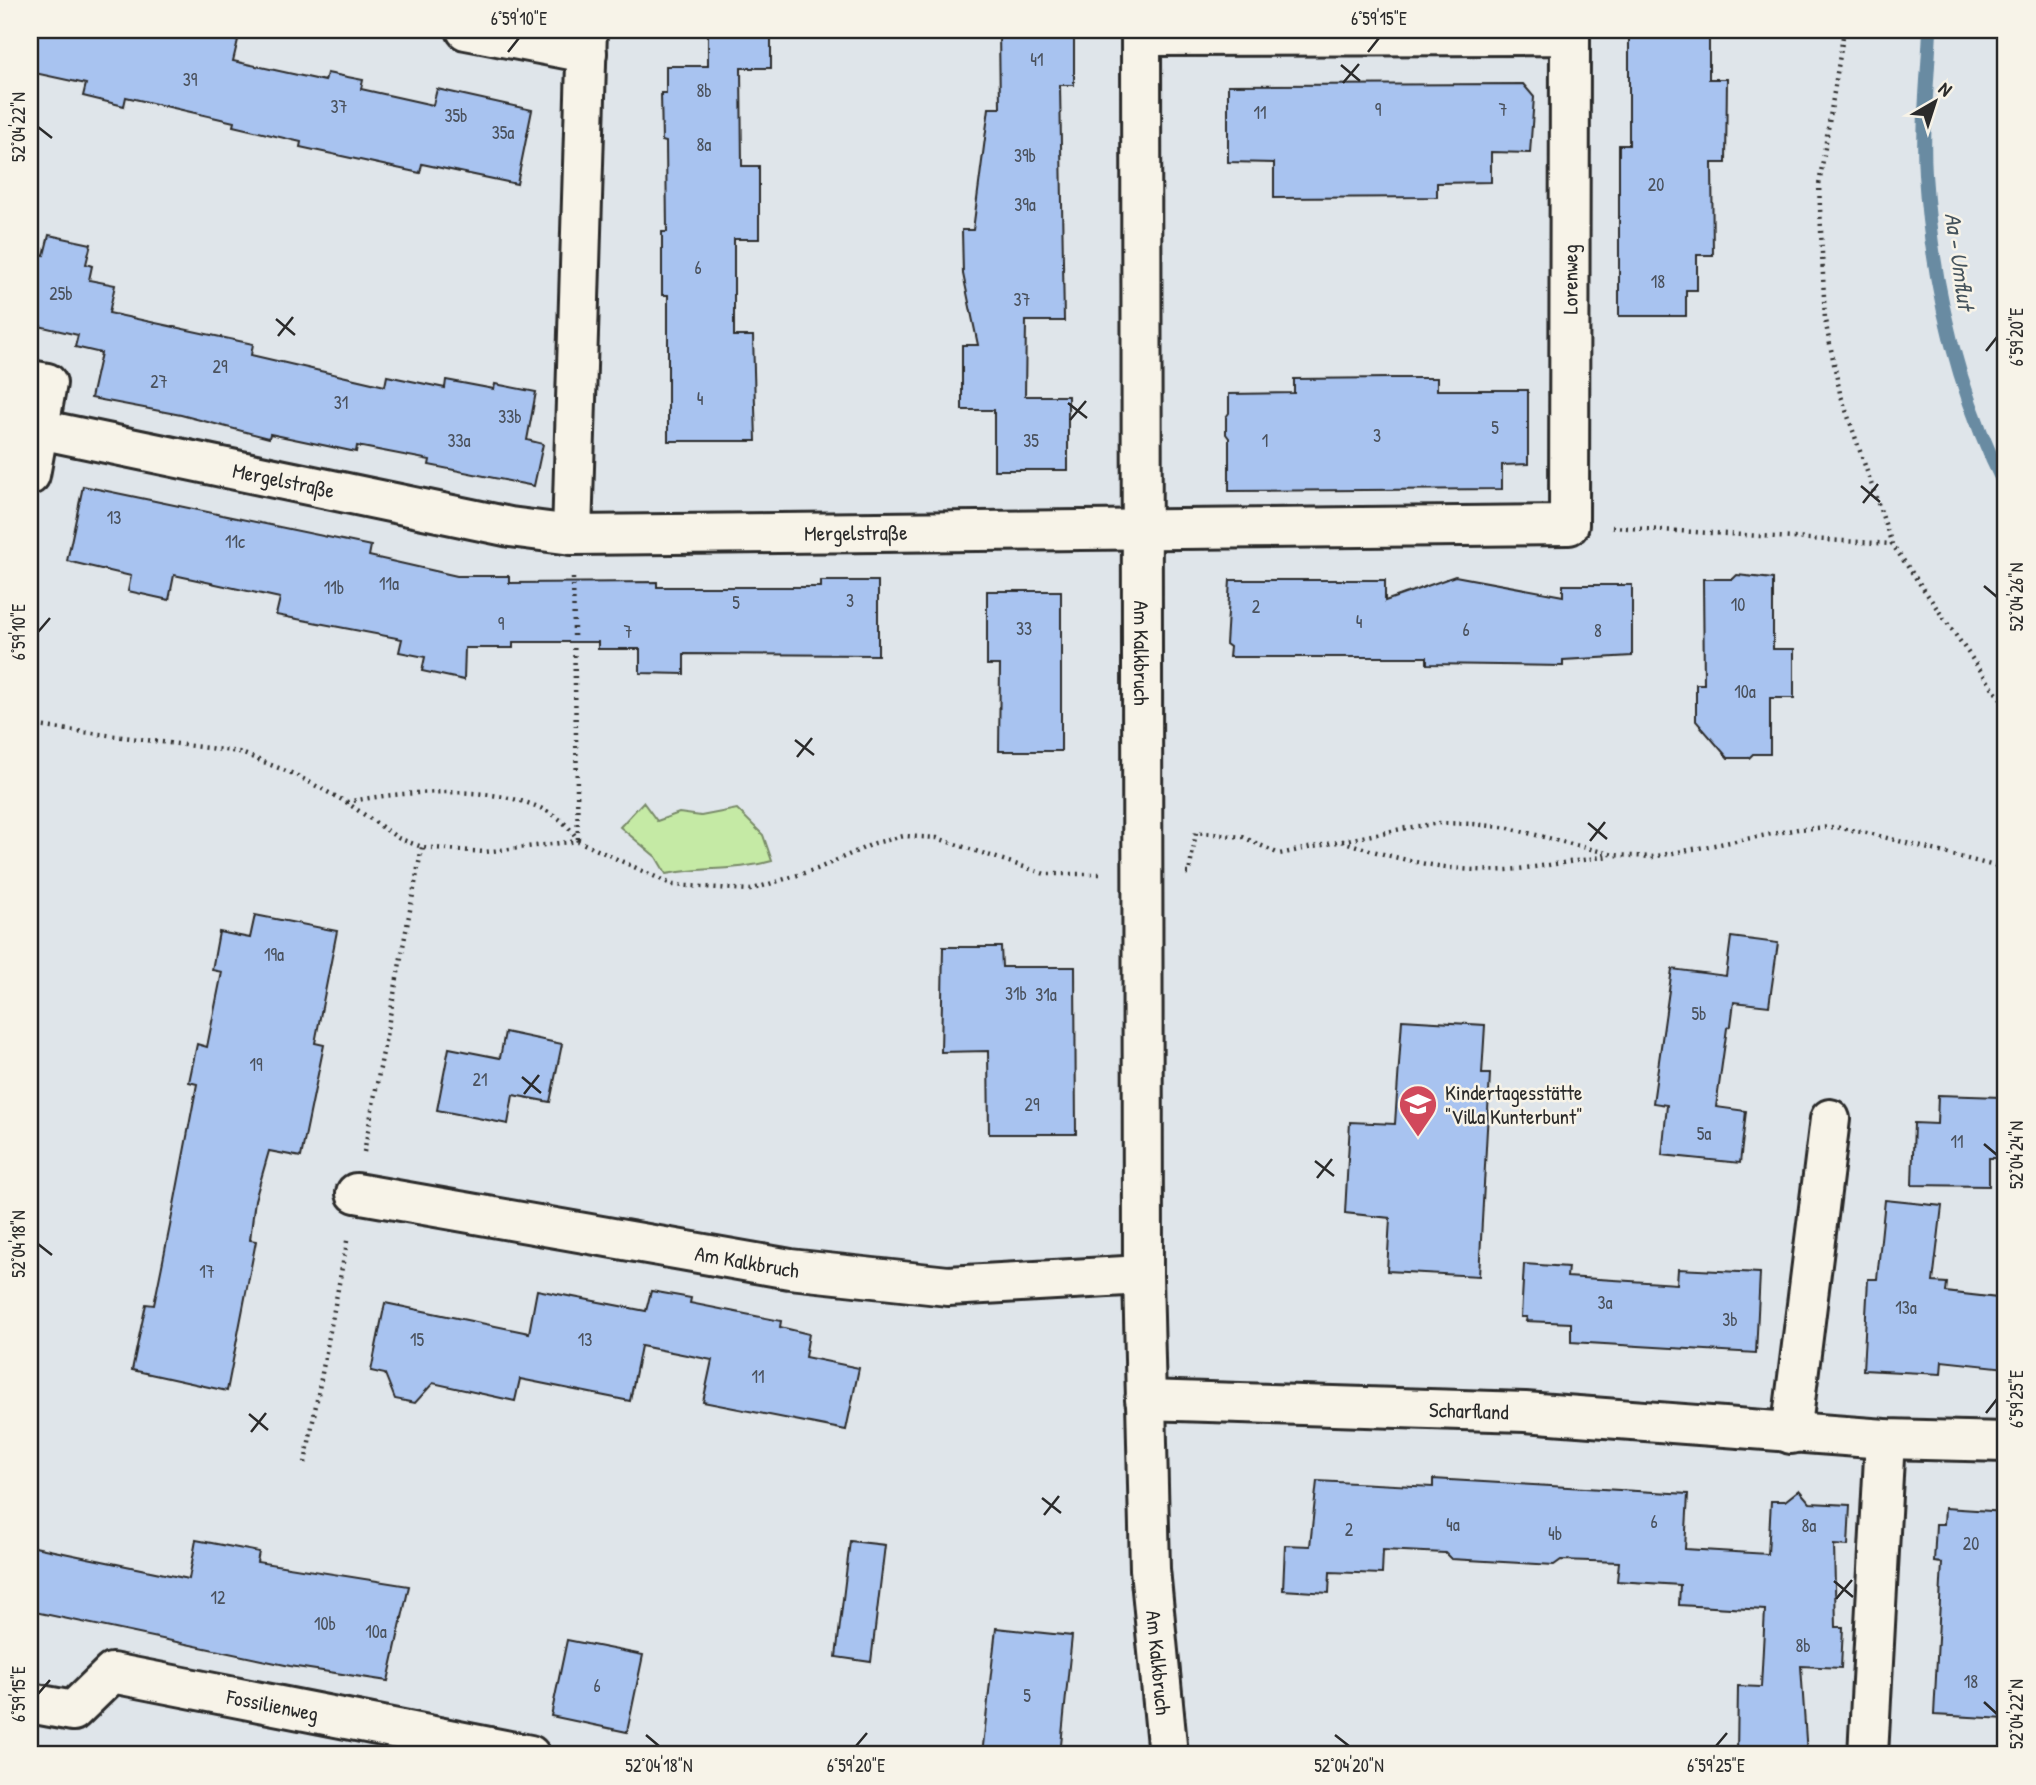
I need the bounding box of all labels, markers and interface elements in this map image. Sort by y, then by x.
text: 6°59'10"E [491,6,547,31]
text: 6°59'15"E [1351,6,1407,31]
house number: 41 [1030,47,1044,72]
north arrow [1899,66,1969,136]
house number: 39 [183,67,198,92]
text: N [1934,76,1958,102]
house number: 8b [696,78,712,103]
text: 52°04'22"N [6,92,31,162]
house number: 37 [331,94,348,119]
house number: 9 [1375,97,1382,122]
house number: 7 [1499,97,1508,122]
house number: 11 [1253,100,1267,125]
house number: 35b [444,103,468,128]
house number: 35a [492,120,514,145]
house number: 8a [697,132,711,157]
house number: 39b [1014,143,1036,168]
house number: 20 [1648,172,1664,197]
house number: 39a [1014,192,1036,217]
water label: Aa - Umflut [1938,211,1983,314]
street label: Lorenweg [1555,244,1584,314]
house number: 6 [694,255,702,280]
house number: 18 [1651,269,1665,294]
house number: 25b [49,281,73,306]
house number: 37 [1014,287,1031,312]
text: 6°59'20"E [2004,308,2029,366]
house number: 29 [212,354,228,379]
house number: 27 [150,369,168,394]
house number: 4 [697,386,704,411]
house number: 31 [334,390,348,415]
house number: 33b [498,404,522,429]
house number: 5 [1491,415,1499,440]
house number: 3 [1373,423,1381,448]
house number: 33a [447,428,471,453]
house number: 35 [1023,428,1039,453]
house number: 1 [1262,428,1268,453]
street label: Mergelstraße [230,455,337,505]
house number: 13 [107,505,121,530]
street label: Mergelstraße [804,517,908,547]
house number: 11c [225,529,245,554]
text: 52°04'26"N [2004,563,2029,631]
house number: 11a [379,571,399,596]
house number: 11b [324,575,344,600]
house number: 3 [846,588,854,613]
house number: 5 [732,590,740,615]
house number: 10 [1731,592,1745,617]
house number: 2 [1252,594,1261,619]
street label: Am Kalkbruch [1127,600,1157,706]
text: 6°59'10"E [6,604,31,660]
house number: 4 [1356,609,1363,634]
house number: 9 [498,611,505,636]
house number: 33 [1016,616,1032,641]
house number: 6 [1462,617,1470,642]
house number: 8 [1594,618,1602,643]
house number: 7 [624,619,633,644]
house number: 10a [1734,679,1756,704]
house number: 19a [264,942,284,967]
house number: 31b [1005,981,1027,1006]
house number: 31a [1035,982,1057,1007]
house number: 5b [1691,1001,1707,1026]
house number: 19 [249,1052,263,1077]
house number: 21 [473,1067,487,1092]
place label: Kindertagesstätte "Villa Kunterbunt" [1445,1078,1583,1131]
school or university icon: Kindertagesstätte "Villa Kunterbunt" [1397,1083,1439,1138]
house number: 29 [1024,1092,1040,1117]
house number: 5a [1697,1121,1711,1146]
text: 52°04'24"N [2004,1121,2029,1189]
house number: 11 [1950,1129,1964,1154]
text: 52°04'18"N [6,1210,31,1278]
street label: Am Kalkbruch [693,1238,801,1284]
house number: 17 [199,1259,215,1284]
house number: 3a [1597,1290,1613,1315]
house number: 13a [1895,1295,1917,1320]
house number: 3b [1722,1307,1738,1332]
house number: 15 [410,1327,424,1352]
house number: 13 [578,1327,592,1352]
house number: 11 [751,1364,765,1389]
text: 6°59'25"E [2004,1370,2029,1428]
street label: Scharfland [1429,1394,1509,1426]
house number: 6 [1650,1509,1658,1534]
house number: 4a [1446,1512,1460,1537]
house number: 8a [1802,1513,1816,1538]
house number: 2 [1345,1517,1354,1542]
house number: 4b [1548,1521,1562,1546]
house number: 20 [1963,1531,1979,1556]
house number: 12 [211,1585,226,1610]
street label: Am Kalkbruch [1140,1609,1179,1716]
house number: 10b [314,1611,336,1636]
house number: 10a [365,1619,387,1644]
house number: 8b [1795,1633,1811,1658]
text: 6°59'15"E [6,1666,31,1722]
house number: 18 [1964,1669,1978,1694]
house number: 6 [593,1673,601,1698]
text: 52°04'22"N [2004,1679,2029,1749]
street label: Fossilienweg [223,1681,321,1728]
house number: 5 [1023,1683,1031,1708]
text: 52°04'18"N [625,1753,693,1778]
text: 6°59'20"E [827,1753,885,1778]
text: 52°04'20"N [1314,1753,1384,1778]
text: 6°59'25"E [1687,1753,1745,1778]

